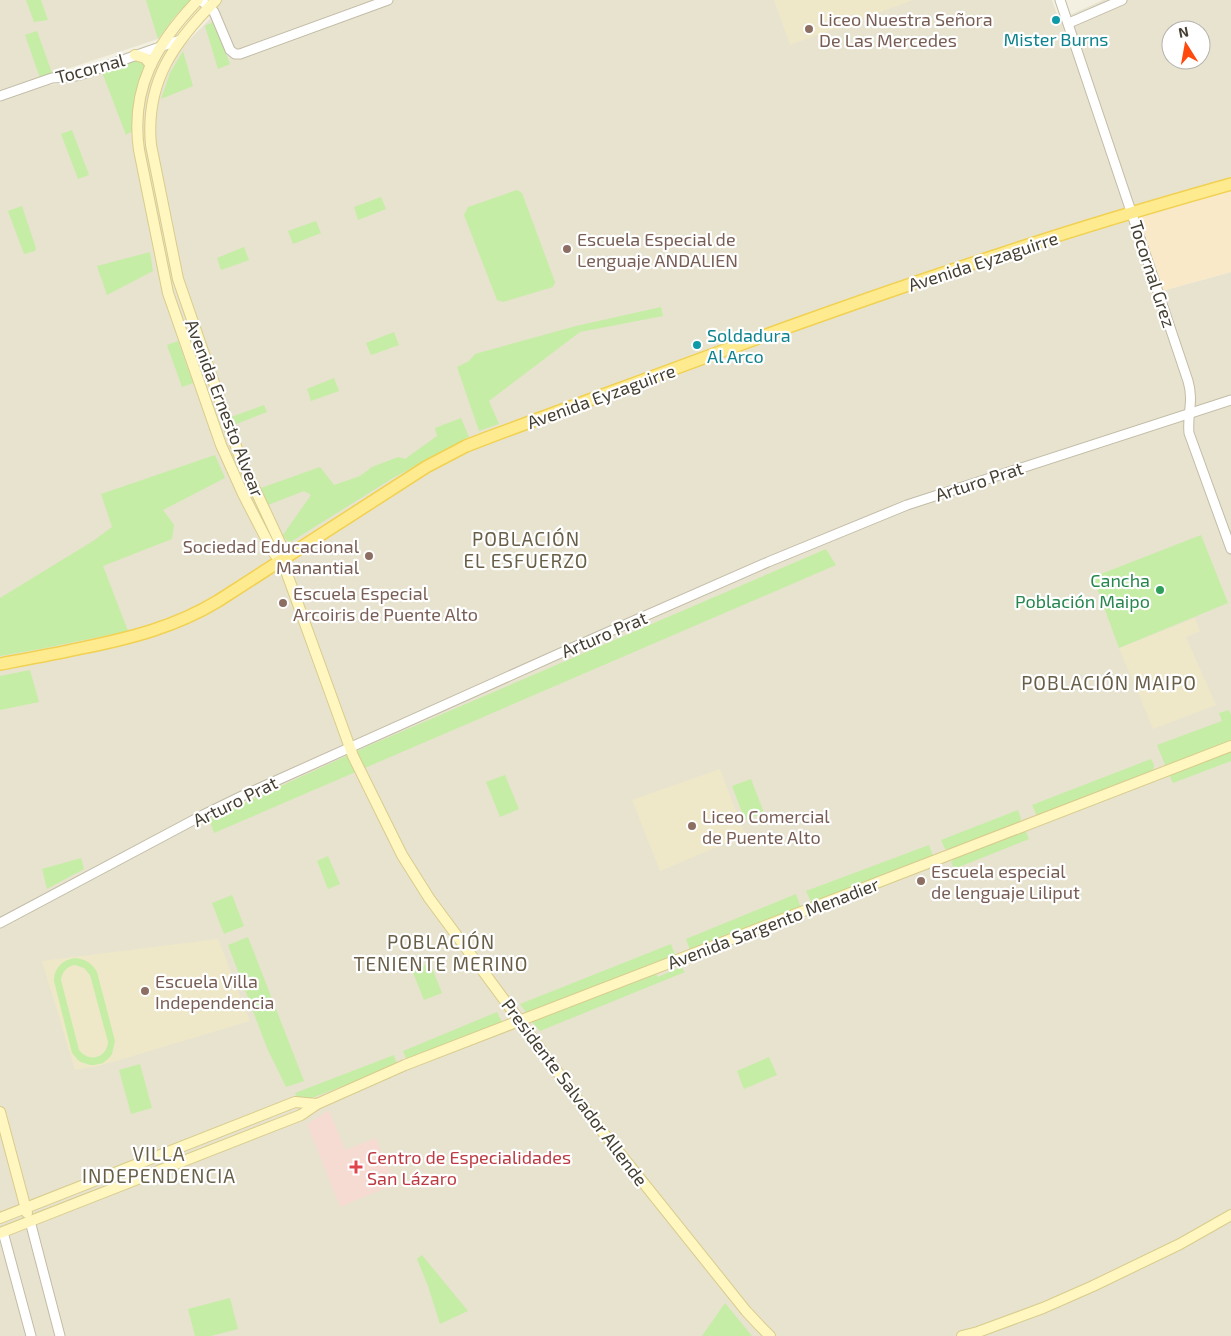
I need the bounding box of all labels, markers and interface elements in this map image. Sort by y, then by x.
place label: Liceo Nuestra Señora De Las Mercedes [819,8,993,51]
marker: Mister Burns [1050,14,1062,26]
north arrow [1161,20,1211,70]
text: N [1177,22,1190,41]
marker: Liceo Nuestra Señora De Las Mercedes [803,23,815,35]
place label: Mister Burns [1003,28,1109,50]
street label: Tocornal [53,48,128,88]
street label: Tocornal Grez [1125,218,1181,330]
street label: Avenida Eyzaguirre [905,226,1061,296]
place label: Escuela Especial de Lenguaje ANDALIEN [577,228,738,271]
marker: Escuela Especial de Lenguaje ANDALIEN [561,243,573,255]
street label: Avenida Ernesto Alvear [181,316,269,500]
place label: Soldadura Al Arco [707,324,791,367]
marker: Soldadura Al Arco [691,339,703,351]
street label: Avenida Eyzaguirre [524,359,678,433]
street label: Arturo Prat [932,456,1026,506]
district label: POBLACIÓN EL ESFUERZO [463,527,589,572]
place label: Sociedad Educacional Manantial [183,535,360,578]
marker: Sociedad Educacional Manantial [363,550,375,562]
place label: Cancha Población Maipo [1015,569,1150,612]
place label: Escuela Especial Arcoiris de Puente Alto [293,582,478,625]
marker: Cancha Población Maipo [1154,584,1166,596]
marker: Escuela Especial Arcoiris de Puente Alto [277,597,289,609]
street label: Arturo Prat [558,606,650,662]
district label: POBLACIÓN MAIPO [1021,671,1197,694]
street label: Arturo Prat [189,771,281,831]
place label: Liceo Comercial de Puente Alto [702,805,830,848]
marker: Liceo Comercial de Puente Alto [686,820,698,832]
place label: Escuela especial de lenguaje Liliput [931,860,1080,903]
street label: Avenida Sargento Menadier [664,872,882,974]
marker: Escuela especial de lenguaje Liliput [915,875,927,887]
district label: POBLACIÓN TENIENTE MERINO [353,930,529,975]
place label: Escuela Villa Independencia [155,970,274,1013]
marker: Escuela Villa Independencia [139,985,151,997]
street label: Presidente Salvador Allende [497,994,653,1190]
district label: VILLA INDEPENDENCIA [82,1142,236,1187]
place label: Centro de Especialidades San Lázaro [367,1146,571,1189]
marker: Centro de Especialidades San Lázaro [349,1160,363,1174]

